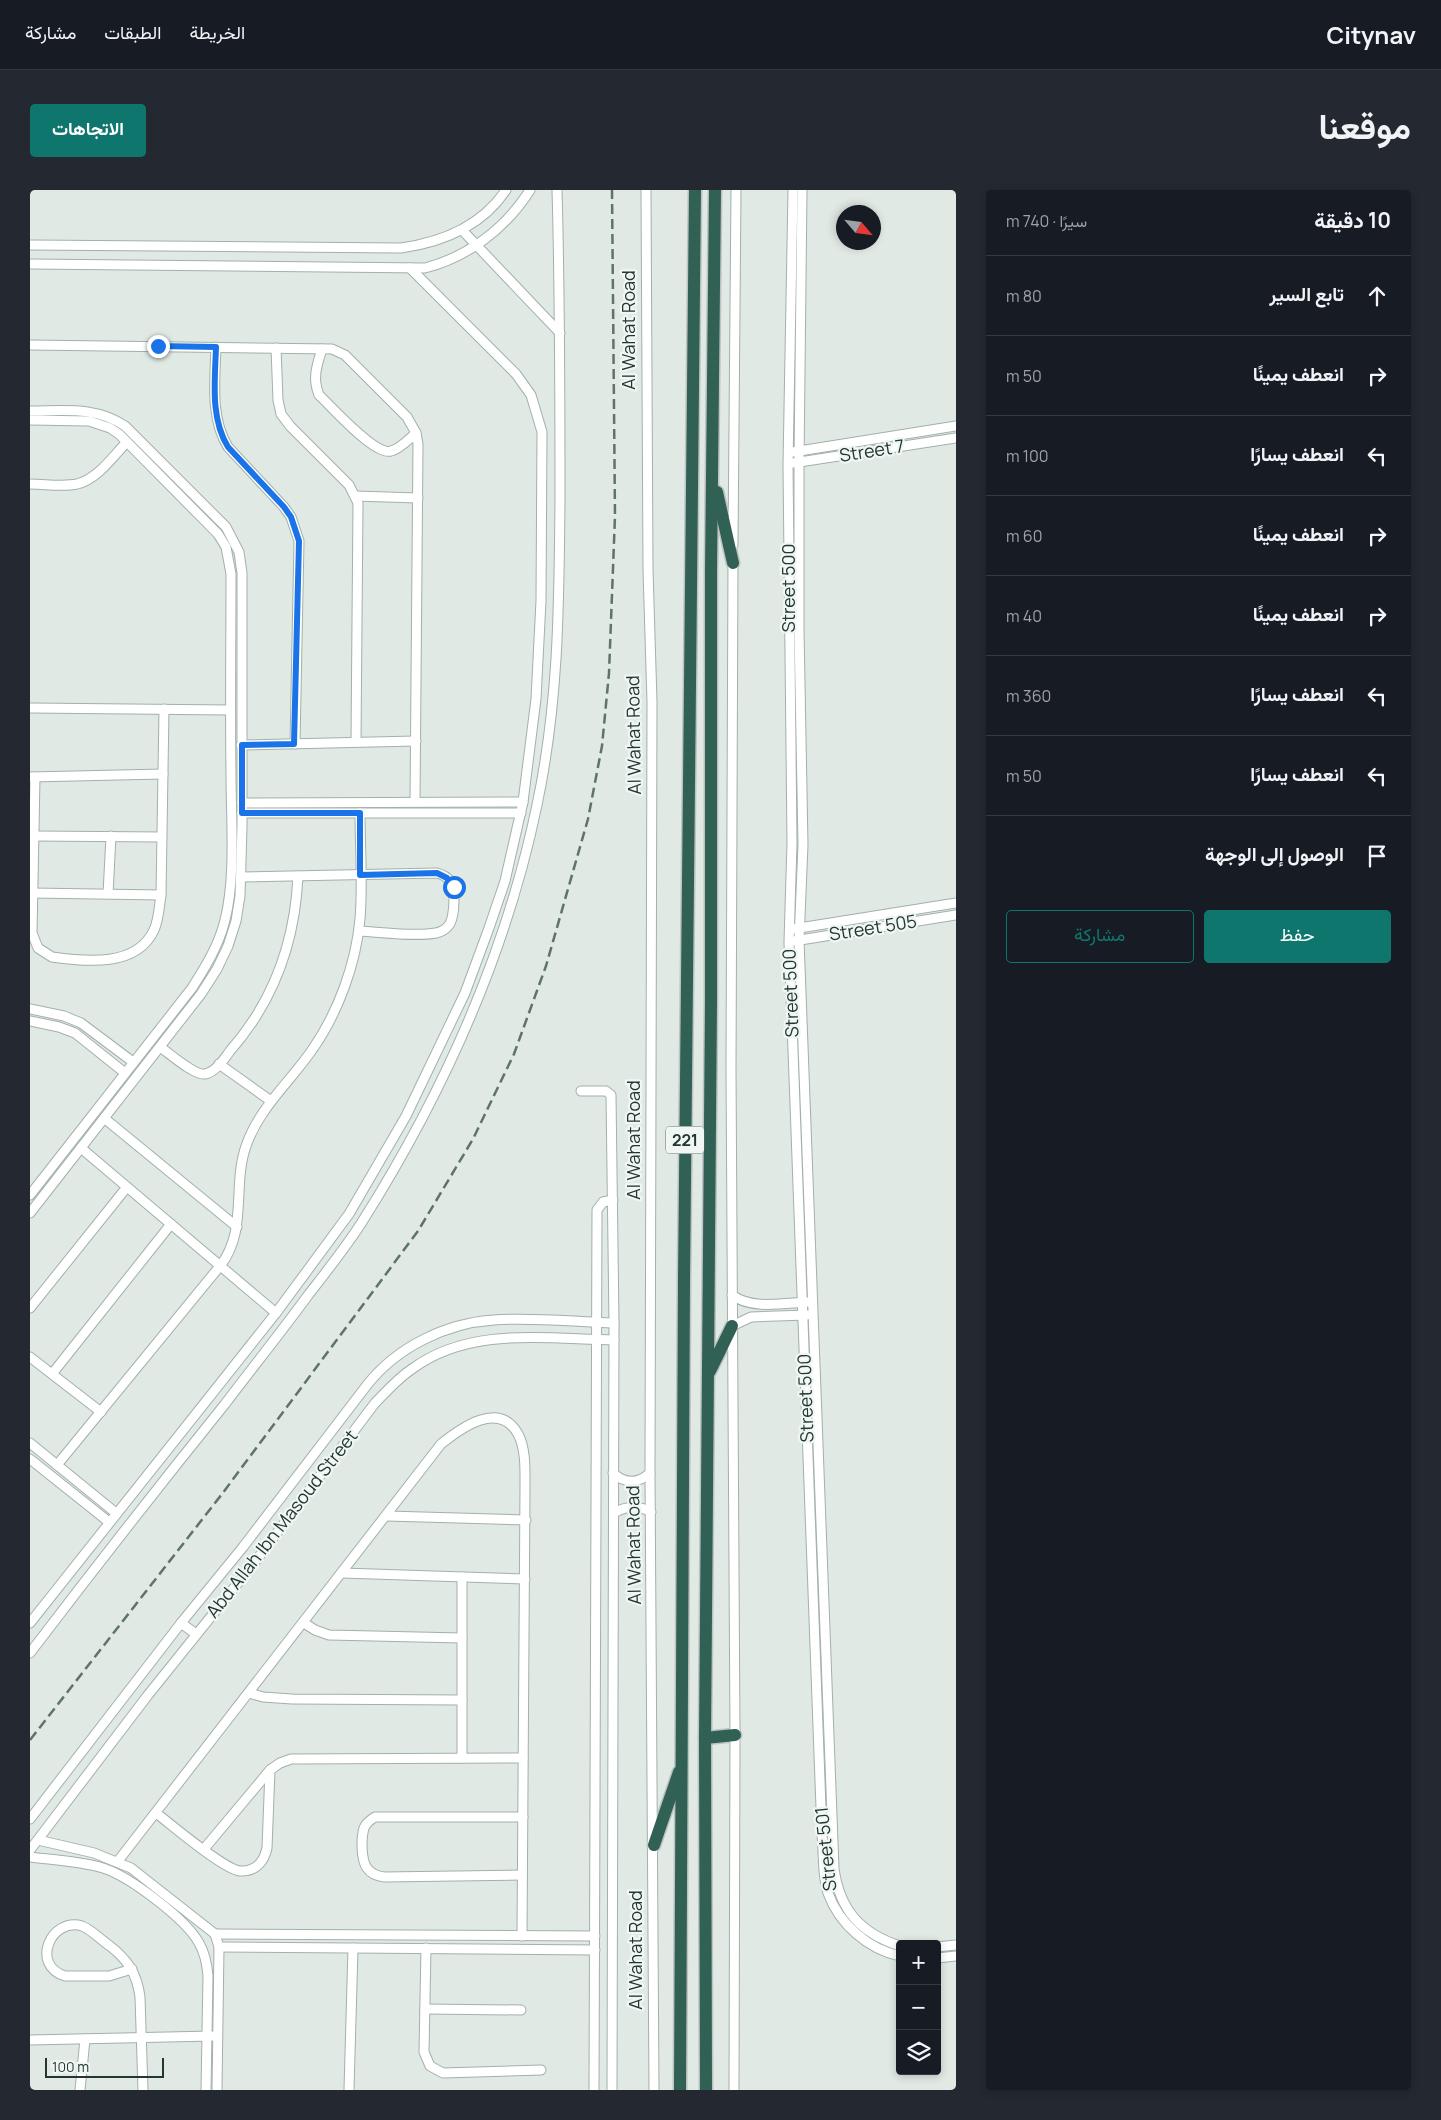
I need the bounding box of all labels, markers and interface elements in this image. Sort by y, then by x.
text: Citynav [1326,18,1416,51]
text: مشاركة [25,20,76,44]
text: الطبقات [104,20,161,44]
text: الخريطة [189,20,245,44]
text: موقعنا [1318,102,1411,150]
button: الاتجاهات [30,104,146,157]
north arrow [836,205,881,250]
text: 10 دقيقة [1314,206,1391,234]
text: سيرًا · 740 m [1006,210,1087,232]
street label: Al Wahat Road [616,270,640,390]
text: تابع السير [1269,281,1344,307]
icon: ahead [1363,282,1391,310]
text: 80 m [1006,285,1042,307]
route end [147,335,170,358]
text: انعطف يمينًا [1253,361,1344,387]
icon: right [1363,362,1391,390]
text: 50 m [1006,365,1042,387]
street label: Street 7 [838,433,906,467]
text: انعطف يسارًا [1250,441,1344,467]
icon: left [1363,442,1391,470]
text: 100 m [1006,445,1049,467]
text: انعطف يمينًا [1253,521,1344,547]
icon: right [1363,522,1391,550]
text: 60 m [1006,525,1042,547]
street label: Street 500 [776,544,800,632]
text: انعطف يمينًا [1253,601,1344,627]
icon: right [1363,602,1391,630]
text: 40 m [1006,605,1042,627]
street label: Al Wahat Road [620,675,646,795]
text: انعطف يسارًا [1250,681,1344,707]
icon: left [1363,682,1391,710]
text: 360 m [1006,685,1051,707]
text: انعطف يسارًا [1250,761,1344,787]
icon: left [1363,762,1391,790]
text: 50 m [1006,765,1042,787]
text: الوصول إلى الوجهة [1205,841,1344,867]
icon: arrive [1363,842,1391,870]
route start [443,876,466,899]
street label: Street 505 [827,908,918,946]
button: مشاركة [1006,910,1194,963]
button: حفظ [1204,910,1391,963]
street label: Street 500 [776,948,804,1038]
street label: Al Wahat Road [621,1080,645,1200]
road number: 221 [666,1126,704,1154]
street label: Street 500 [791,1353,819,1443]
street label: Abd Allah Ibn Masoud Street [200,1424,362,1622]
street label: Al Wahat Road [620,1485,646,1605]
street label: Street 501 [809,1806,841,1893]
street label: Al Wahat Road [623,1890,647,2010]
map controls [896,1940,941,2075]
button: + [896,1940,941,1985]
button: − [896,1985,941,2030]
button: layers [896,2030,941,2075]
scale bar [45,2055,164,2078]
text: 100 m [52,2057,89,2076]

